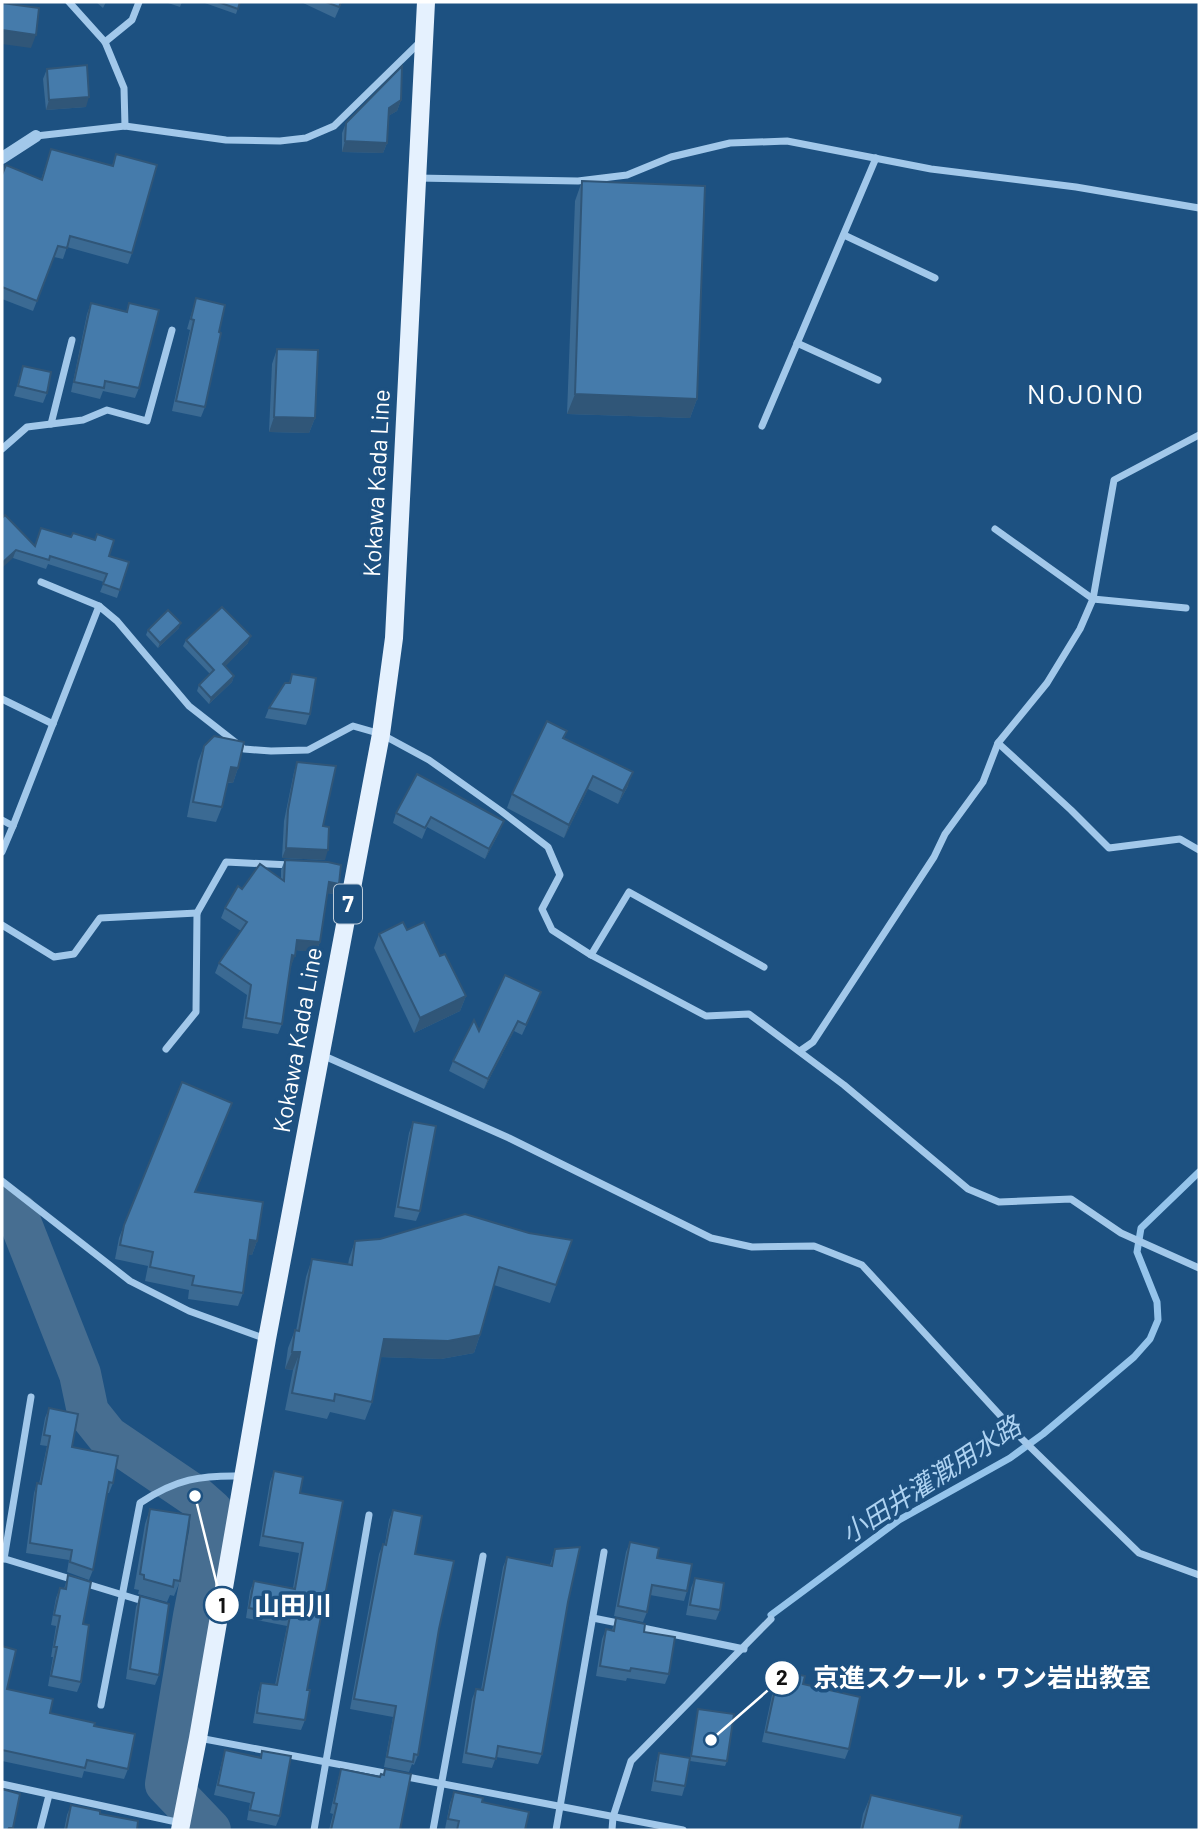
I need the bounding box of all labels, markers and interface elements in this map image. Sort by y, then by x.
district label: NOJONO [1027,376,1145,410]
street label: Kokawa Kada Line [356,388,395,577]
road number: 7 [334,884,362,923]
street label: Kokawa Kada Line [266,945,327,1135]
water label: 小田井灌漑用水路 [835,1408,1028,1548]
callout: 山田川 [205,1582,346,1629]
text: 山田川 [254,1589,332,1620]
text: 1 [218,1592,226,1617]
callout: 京進スクール・ワン岩出教室 [764,1654,1165,1701]
text: 京進スクール・ワン岩出教室 [813,1661,1151,1692]
text: 2 [776,1664,788,1689]

